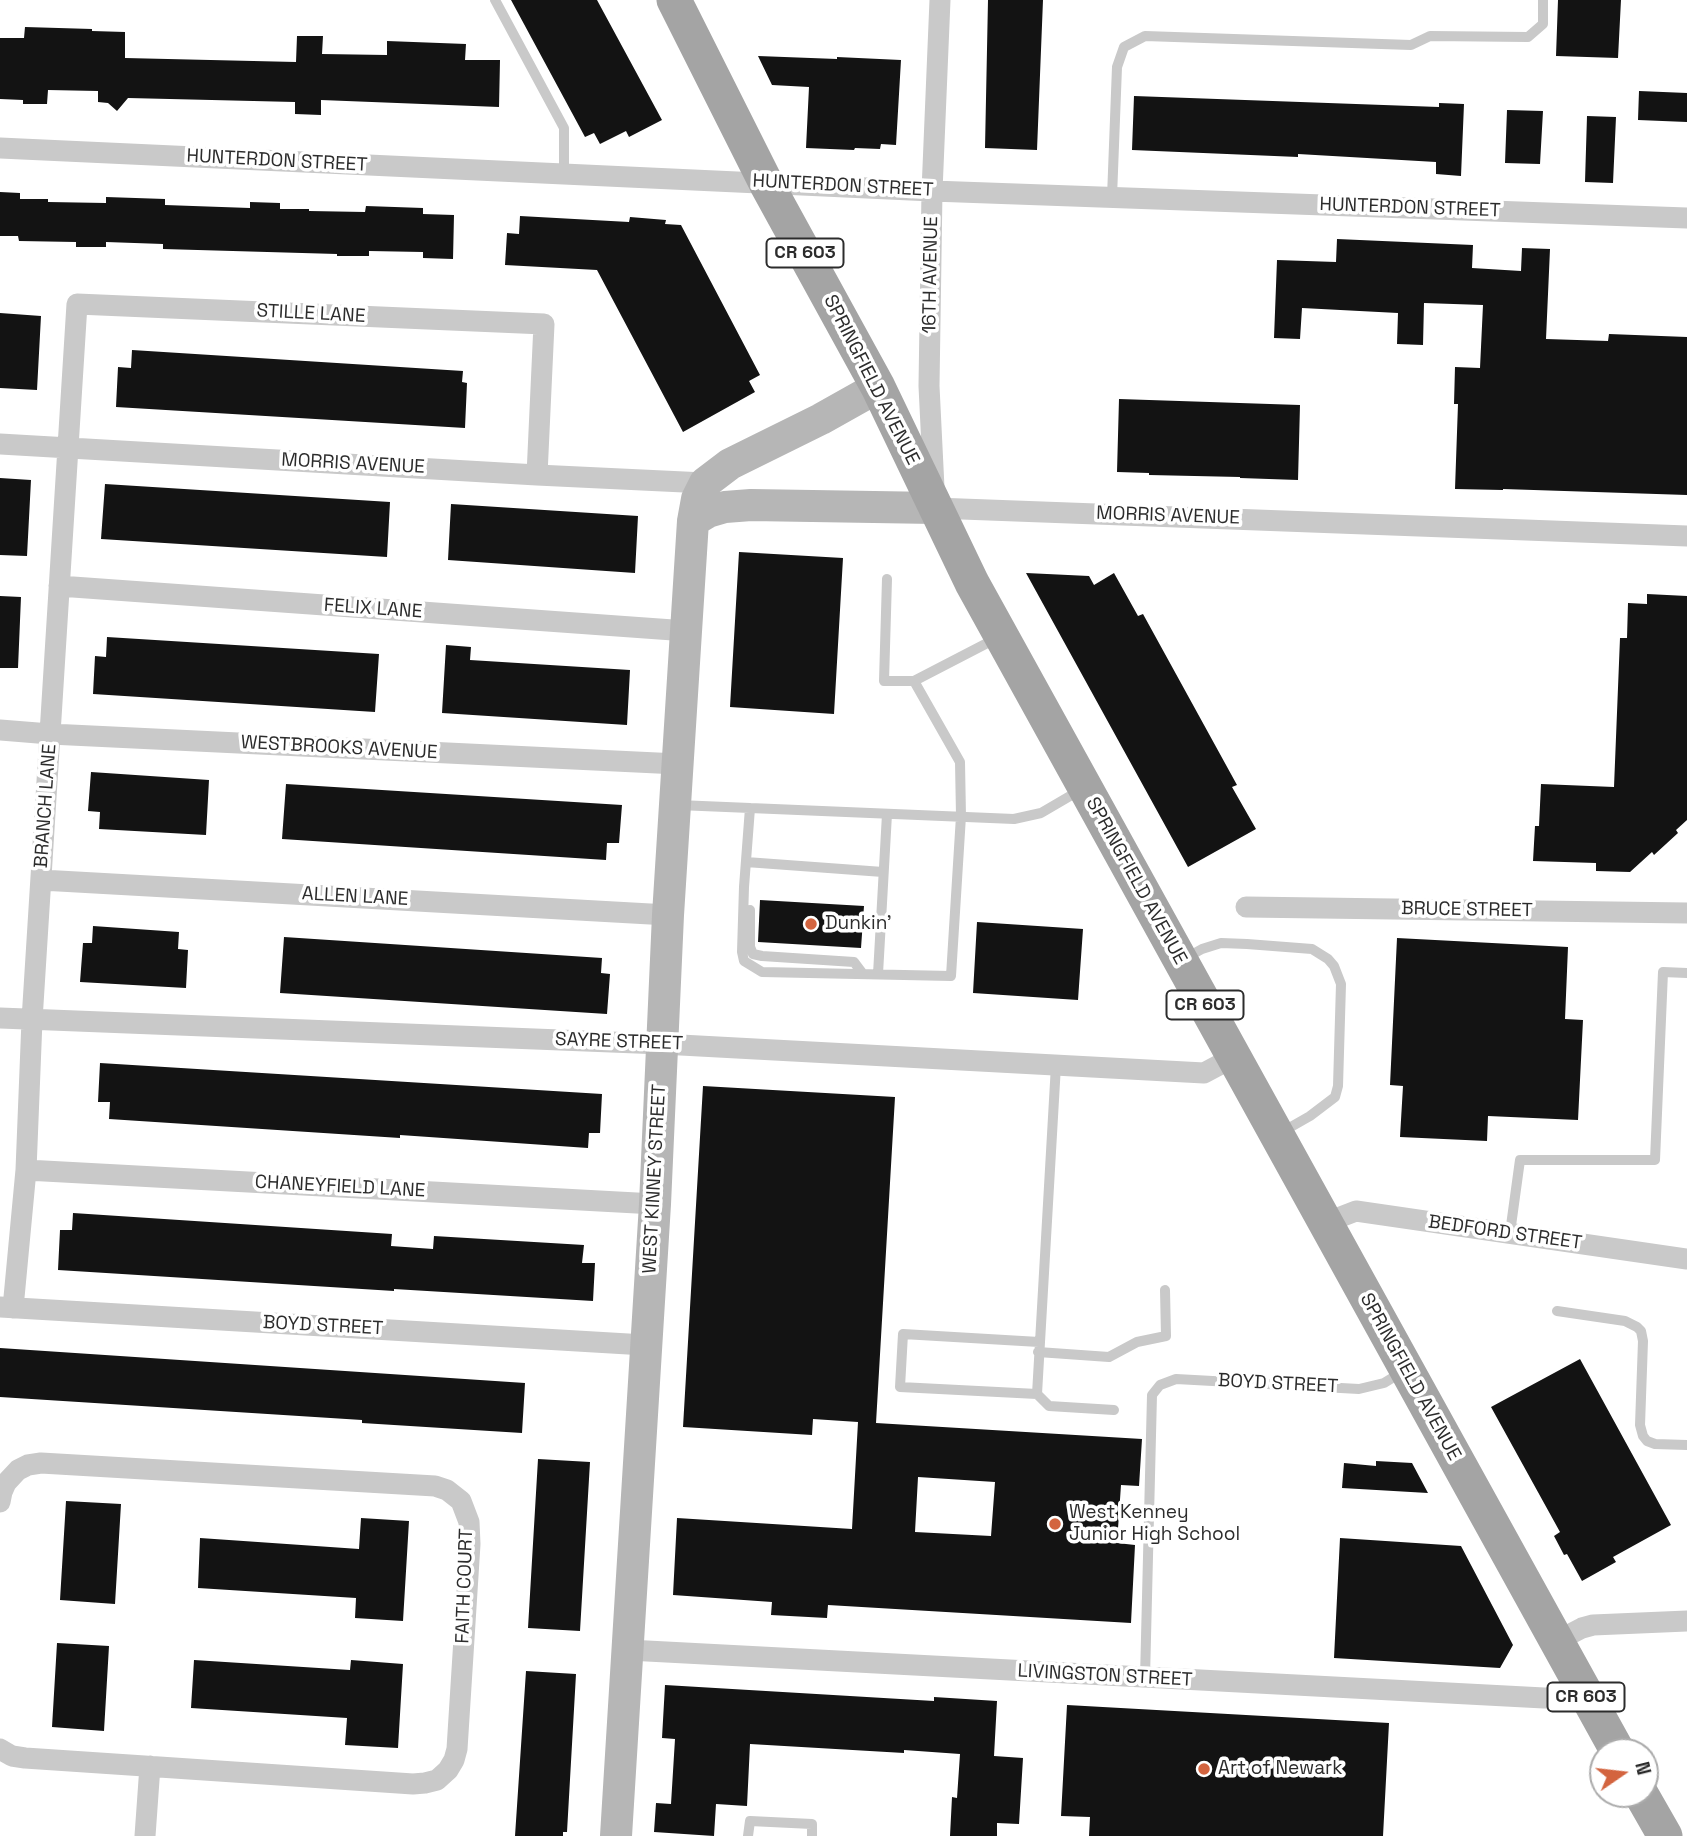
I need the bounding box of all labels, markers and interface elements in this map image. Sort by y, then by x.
street label: HUNTERDON STREET [186,145,368,177]
street label: HUNTERDON STREET [752,170,934,202]
street label: HUNTERDON STREET [1319,193,1501,223]
street label: 16TH AVENUE [919,216,943,334]
road number: CR 603 [766,239,844,268]
street label: SPRINGFIELD AVENUE [818,291,924,469]
street label: STILLE LANE [256,300,366,328]
street label: MORRIS AVENUE [281,449,425,479]
street label: MORRIS AVENUE [1096,502,1240,530]
street label: FELIX LANE [323,594,423,624]
street label: WESTBROOKS AVENUE [240,731,438,765]
street label: BRANCH LANE [30,743,62,869]
street label: SPRINGFIELD AVENUE [1081,793,1191,969]
street label: ALLEN LANE [301,883,409,911]
street label: BRUCE STREET [1401,897,1533,923]
place label: Dunkin' [825,913,892,935]
marker: Dunkin' [803,916,819,932]
road number: CR 603 [1166,990,1244,1020]
street label: SAYRE STREET [555,1028,683,1056]
street label: WEST KINNEY STREET [639,1084,671,1274]
street label: CHANEYFIELD LANE [254,1171,426,1203]
street label: BEDFORD STREET [1427,1211,1583,1255]
street label: SPRINGFIELD AVENUE [1355,1289,1465,1465]
street label: BOYD STREET [262,1311,384,1341]
street label: BOYD STREET [1217,1369,1339,1399]
place label: West Kenney Junior High School [1069,1502,1240,1546]
marker: West Kenney Junior High School [1047,1516,1063,1532]
street label: FAITH COURT [452,1528,478,1644]
street label: LIVINGSTON STREET [1017,1660,1193,1692]
road number: CR 603 [1548,1682,1624,1712]
north arrow [1589,1738,1659,1808]
place label: Art of Newark [1218,1758,1342,1780]
text: N [1629,1759,1657,1777]
marker: Art of Newark [1196,1761,1212,1777]

